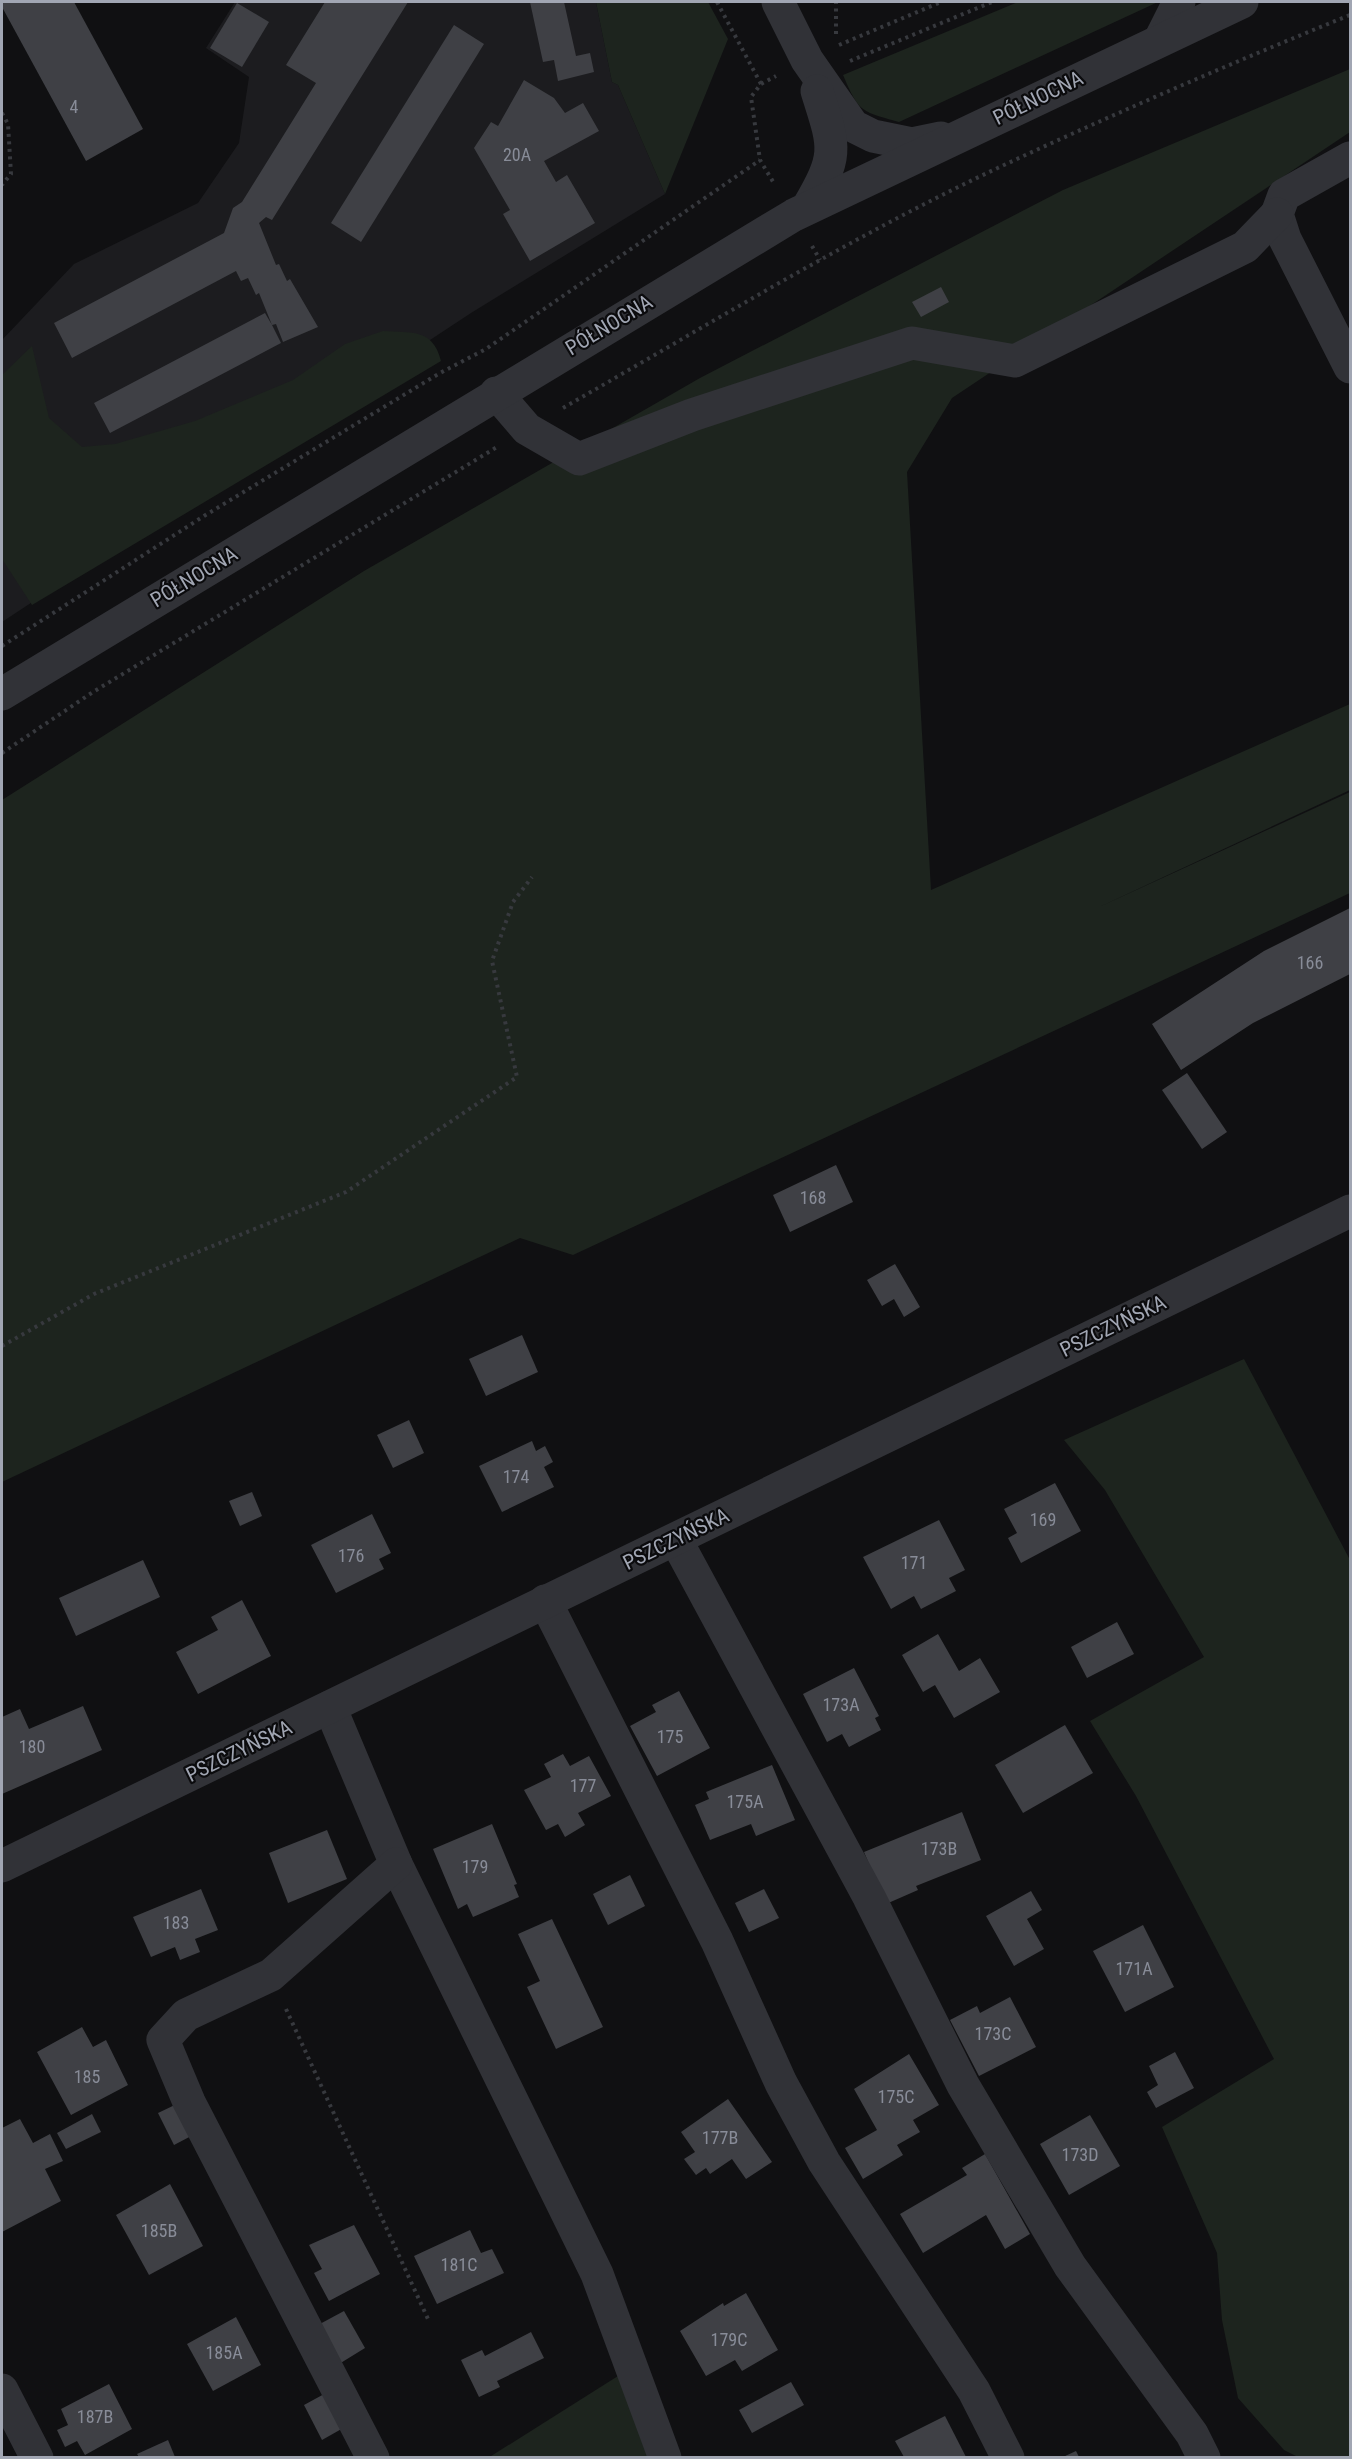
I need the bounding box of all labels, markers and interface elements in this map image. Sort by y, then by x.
street label: PÓŁNOCNA [989,66,1087,130]
house number: 4 [70,96,79,117]
house number: 20A [503,144,532,165]
street label: PÓŁNOCNA [561,290,657,360]
street label: PÓŁNOCNA [146,542,242,612]
house number: 166 [1297,952,1323,973]
house number: 168 [800,1187,826,1208]
street label: PSZCZYŃSKA [1056,1290,1170,1362]
house number: 174 [503,1466,529,1487]
street label: PSZCZYŃSKA [619,1503,733,1575]
house number: 169 [1030,1509,1056,1530]
house number: 176 [338,1545,364,1566]
house number: 171 [901,1552,927,1573]
house number: 173A [822,1694,860,1715]
street label: PSZCZYŃSKA [182,1715,296,1787]
house number: 175 [657,1726,683,1747]
house number: 180 [19,1736,45,1757]
house number: 177 [570,1775,596,1796]
house number: 175A [726,1791,764,1812]
house number: 173B [921,1838,957,1859]
house number: 179 [462,1856,488,1877]
house number: 183 [163,1912,189,1933]
house number: 171A [1115,1958,1153,1979]
house number: 173C [975,2023,1011,2044]
house number: 185 [74,2066,100,2087]
house number: 175C [878,2086,914,2107]
house number: 177B [702,2127,738,2148]
house number: 173D [1062,2144,1098,2165]
house number: 185B [141,2220,177,2241]
house number: 181C [441,2254,477,2275]
house number: 179C [711,2329,747,2350]
house number: 185A [205,2342,243,2363]
house number: 187B [77,2406,113,2427]

